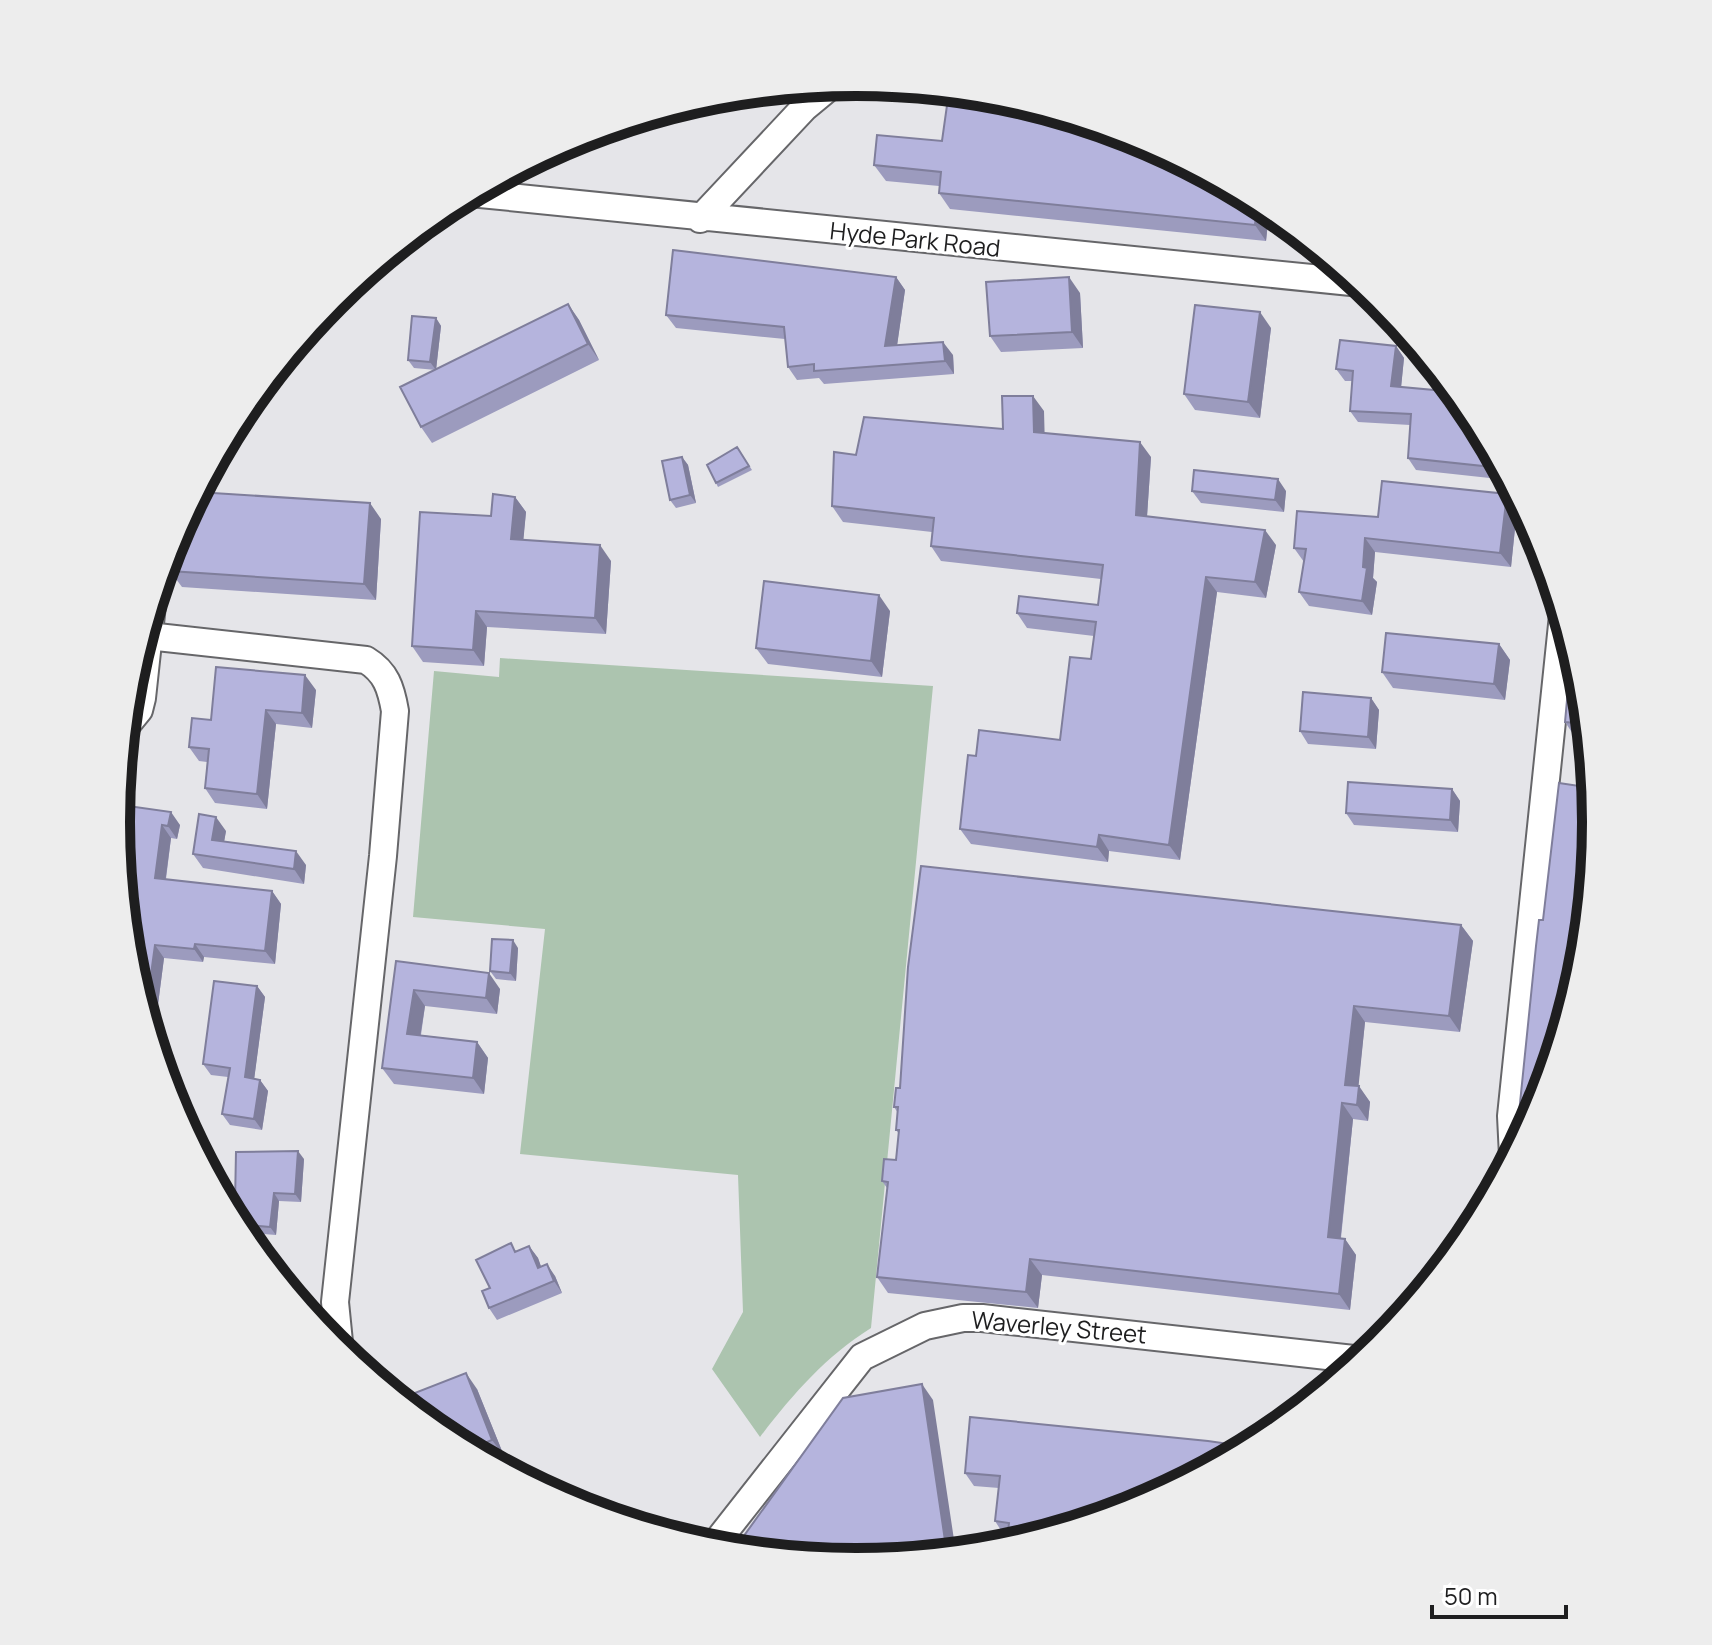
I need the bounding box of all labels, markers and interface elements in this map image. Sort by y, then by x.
street label: Hyde Park Road [828,213,1002,264]
street label: Waverley Street [970,1302,1148,1351]
scale bar [1432,1569,1566,1619]
text: 50 m [1444,1579,1498,1612]

